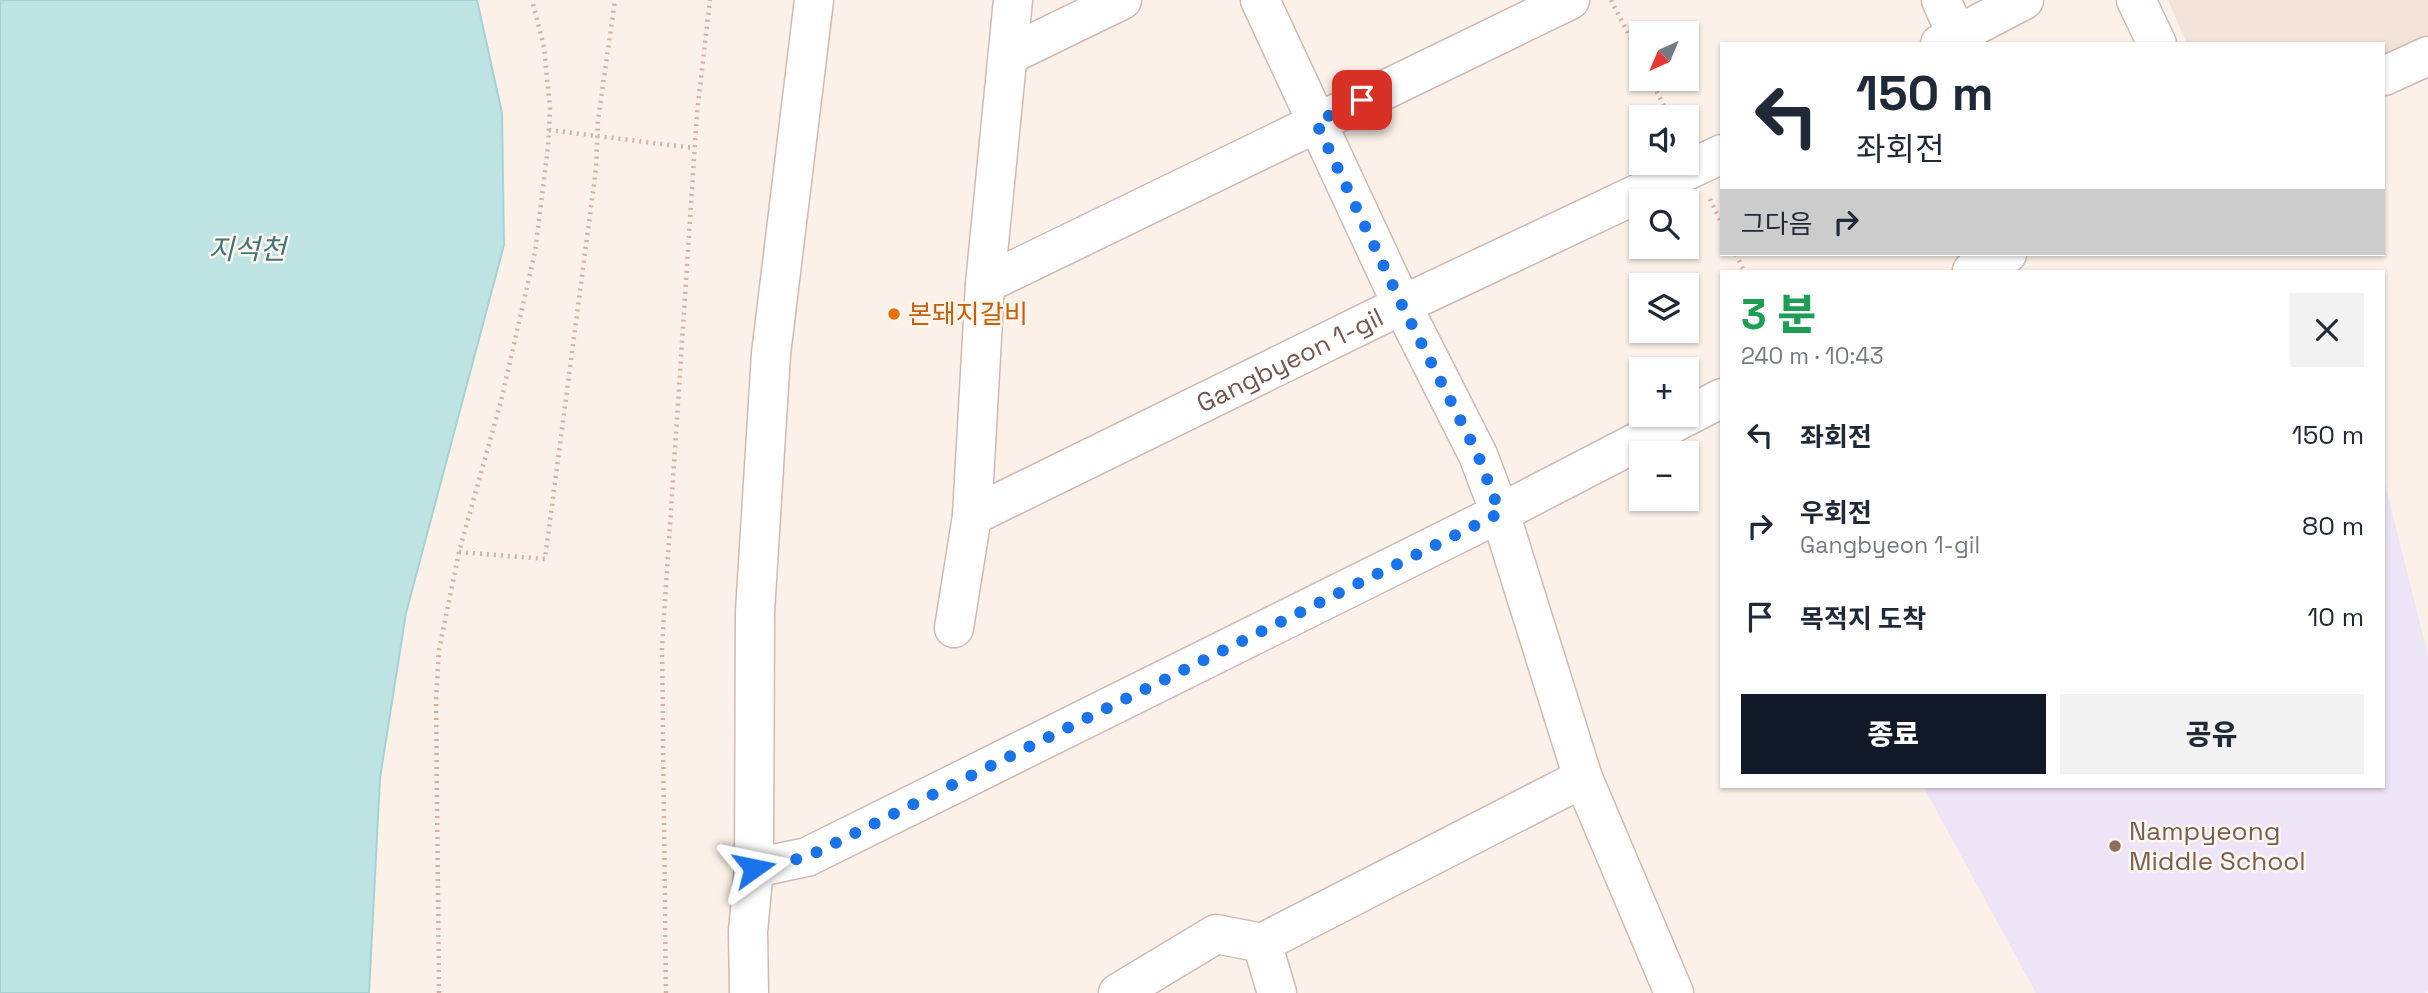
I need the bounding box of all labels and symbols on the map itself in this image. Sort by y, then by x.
north arrow [1629,21,1699,91]
pin [1332,70,1392,130]
water label: 지석천 [208,231,289,267]
place label: 본돼지갈비 [908,297,1028,331]
street label: Gangbyeon 1-gil [1191,300,1389,420]
marker: 본돼지갈비 [886,306,902,322]
place label: Nampyeong Middle School [2129,814,2306,878]
position arrow [717,831,791,905]
marker: Nampyeong Middle School [2107,838,2123,854]

